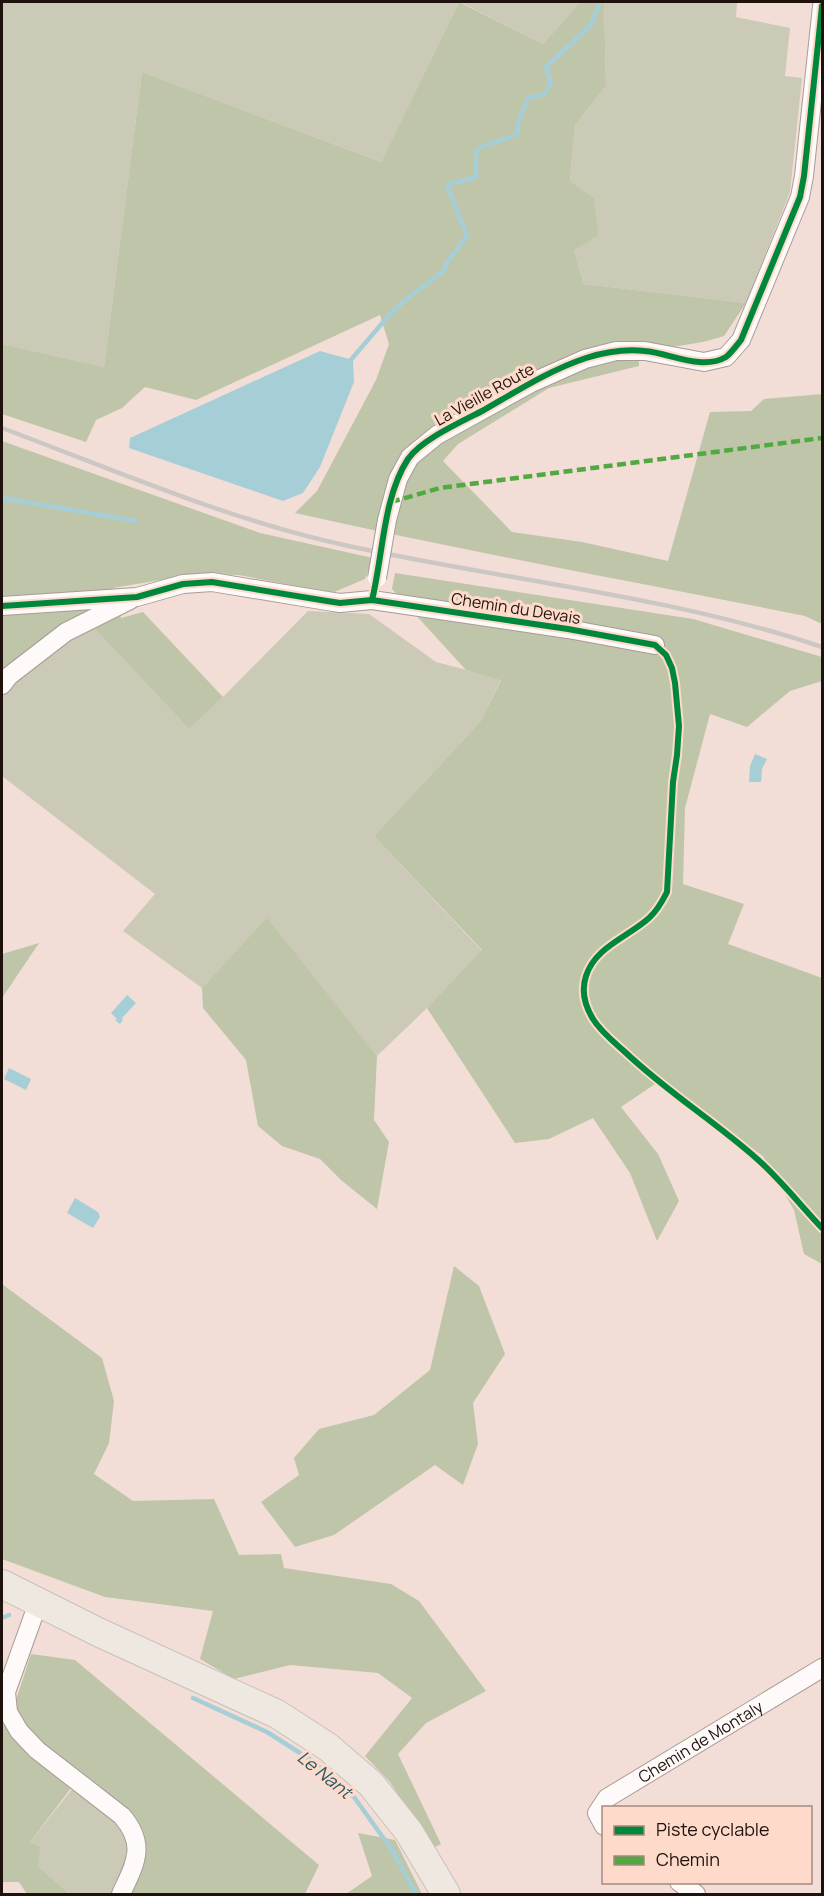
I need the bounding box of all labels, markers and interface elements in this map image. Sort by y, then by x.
street label: La Vieille Route [430,357,538,431]
street label: Chemin du Devais [450,587,582,629]
street label: Chemin de Montaly [634,1695,767,1788]
water label: Le Nant [293,1745,359,1804]
legend [602,1806,812,1884]
text: Piste cyclable [656,1817,770,1841]
text: Chemin [656,1847,720,1871]

